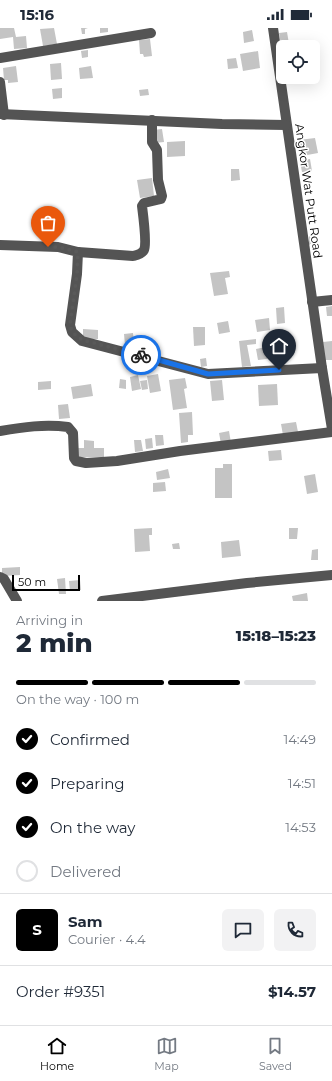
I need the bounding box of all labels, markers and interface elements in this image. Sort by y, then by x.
text: 15:16 [20,5,54,24]
map controls [276,40,320,84]
button: locate [276,40,320,84]
street label: Angkor Wat Putt Road [292,123,326,259]
pin [31,206,65,247]
icon: bag [37,212,59,234]
pin [262,329,296,370]
courier [121,335,161,375]
icon: home [268,335,290,357]
icon: bike [130,344,152,366]
scale bar [12,573,80,592]
text: 50 m [18,575,46,589]
text: Arriving in [16,612,83,628]
text: 15:18–15:23 [236,626,316,645]
text: 2 min [16,627,93,659]
text: On the way · 100 m [16,691,139,707]
icon: check [16,728,38,750]
text: Confirmed [50,730,130,749]
text: 14:49 [283,731,316,747]
icon: check [16,772,38,794]
text: Preparing [50,774,125,793]
text: 14:51 [288,775,316,791]
icon: check [16,816,38,838]
text: On the way [50,818,135,837]
text: 14:53 [285,819,316,835]
text: Delivered [50,862,122,881]
button: chat [222,909,264,951]
button: phone [274,909,316,951]
text: Sam [68,912,103,931]
text: S [32,920,42,939]
text: Courier · 4.4 [68,931,146,947]
text: Order #9351 [16,982,105,1001]
text: $14.57 [268,982,316,1001]
tab: Home [40,1035,74,1073]
tab: Map [154,1035,179,1073]
tab: Saved [259,1035,292,1073]

